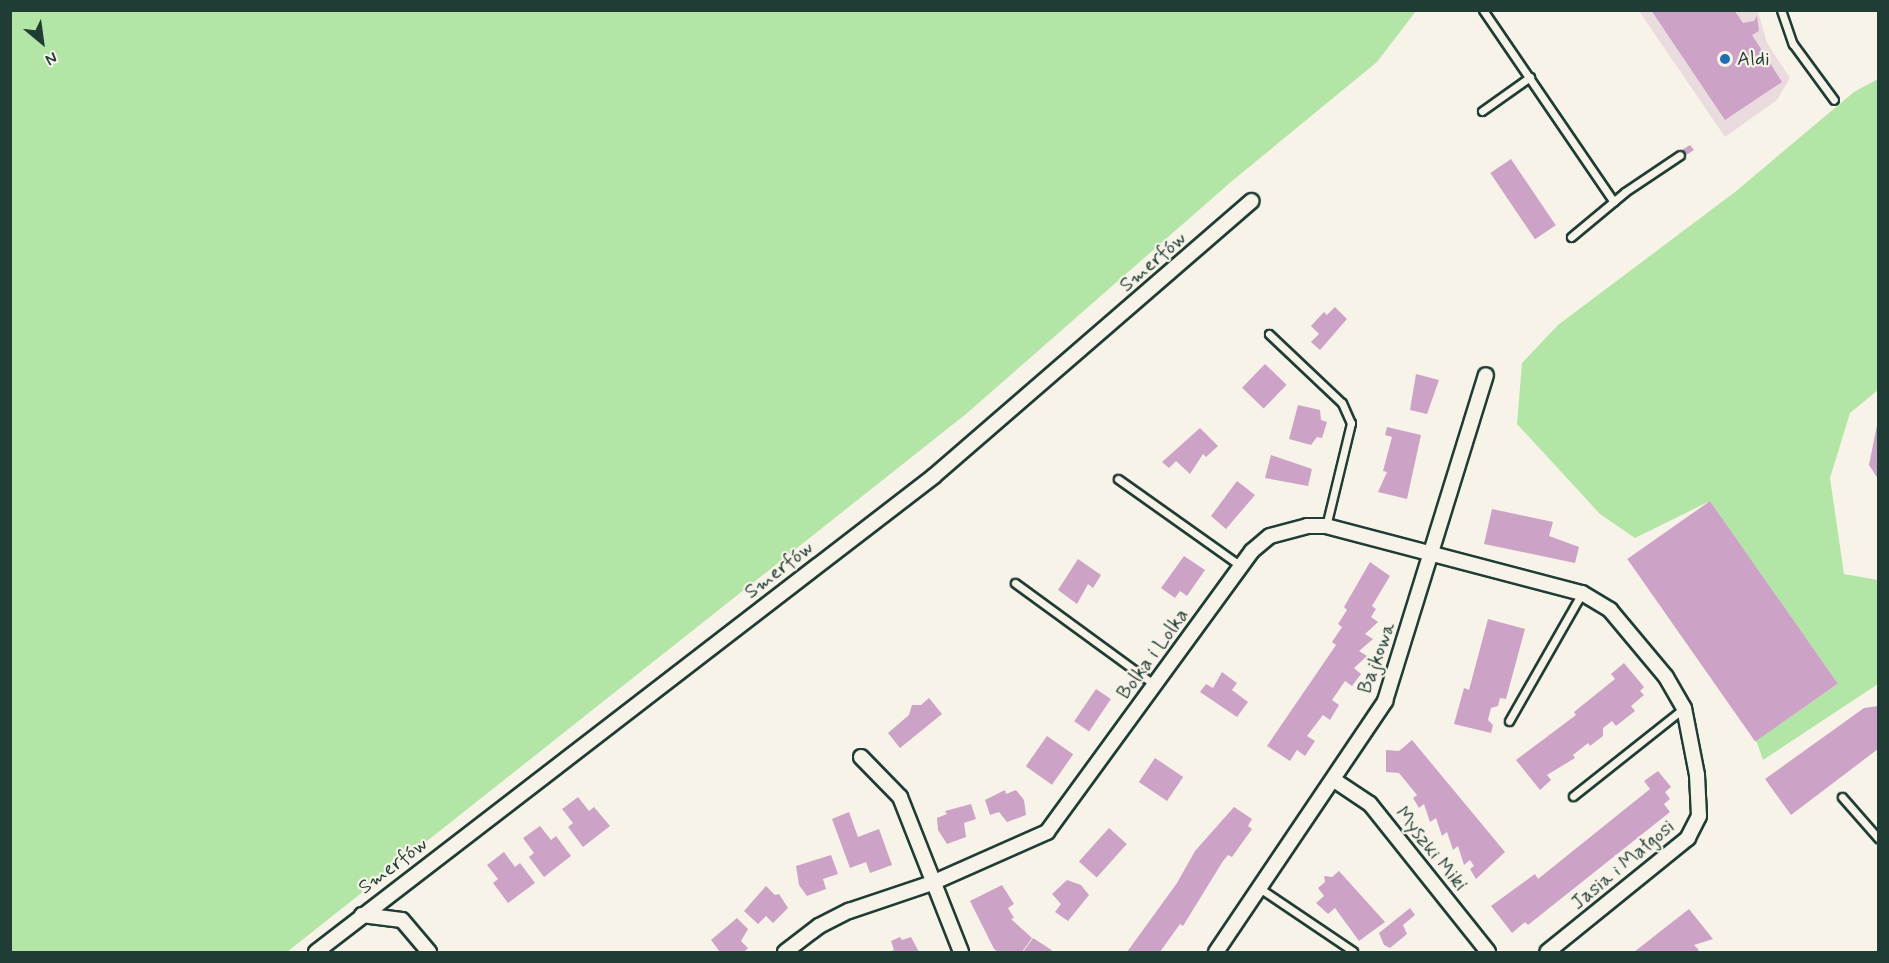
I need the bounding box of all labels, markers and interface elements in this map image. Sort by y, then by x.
north arrow [12,12,72,72]
text: N [41,46,61,70]
place label: Aldi [1737,47,1770,71]
marker: Aldi [1718,52,1732,66]
street label: Smerfów [1115,227,1191,297]
street label: Smerfów [740,536,818,604]
street label: Bolka i Lolka [1112,604,1194,704]
street label: Bajkowa [1353,619,1401,697]
street label: Myszki Miki [1389,801,1473,897]
street label: Jasia i Małgosi [1566,815,1680,915]
street label: Smerfów [354,832,432,900]

